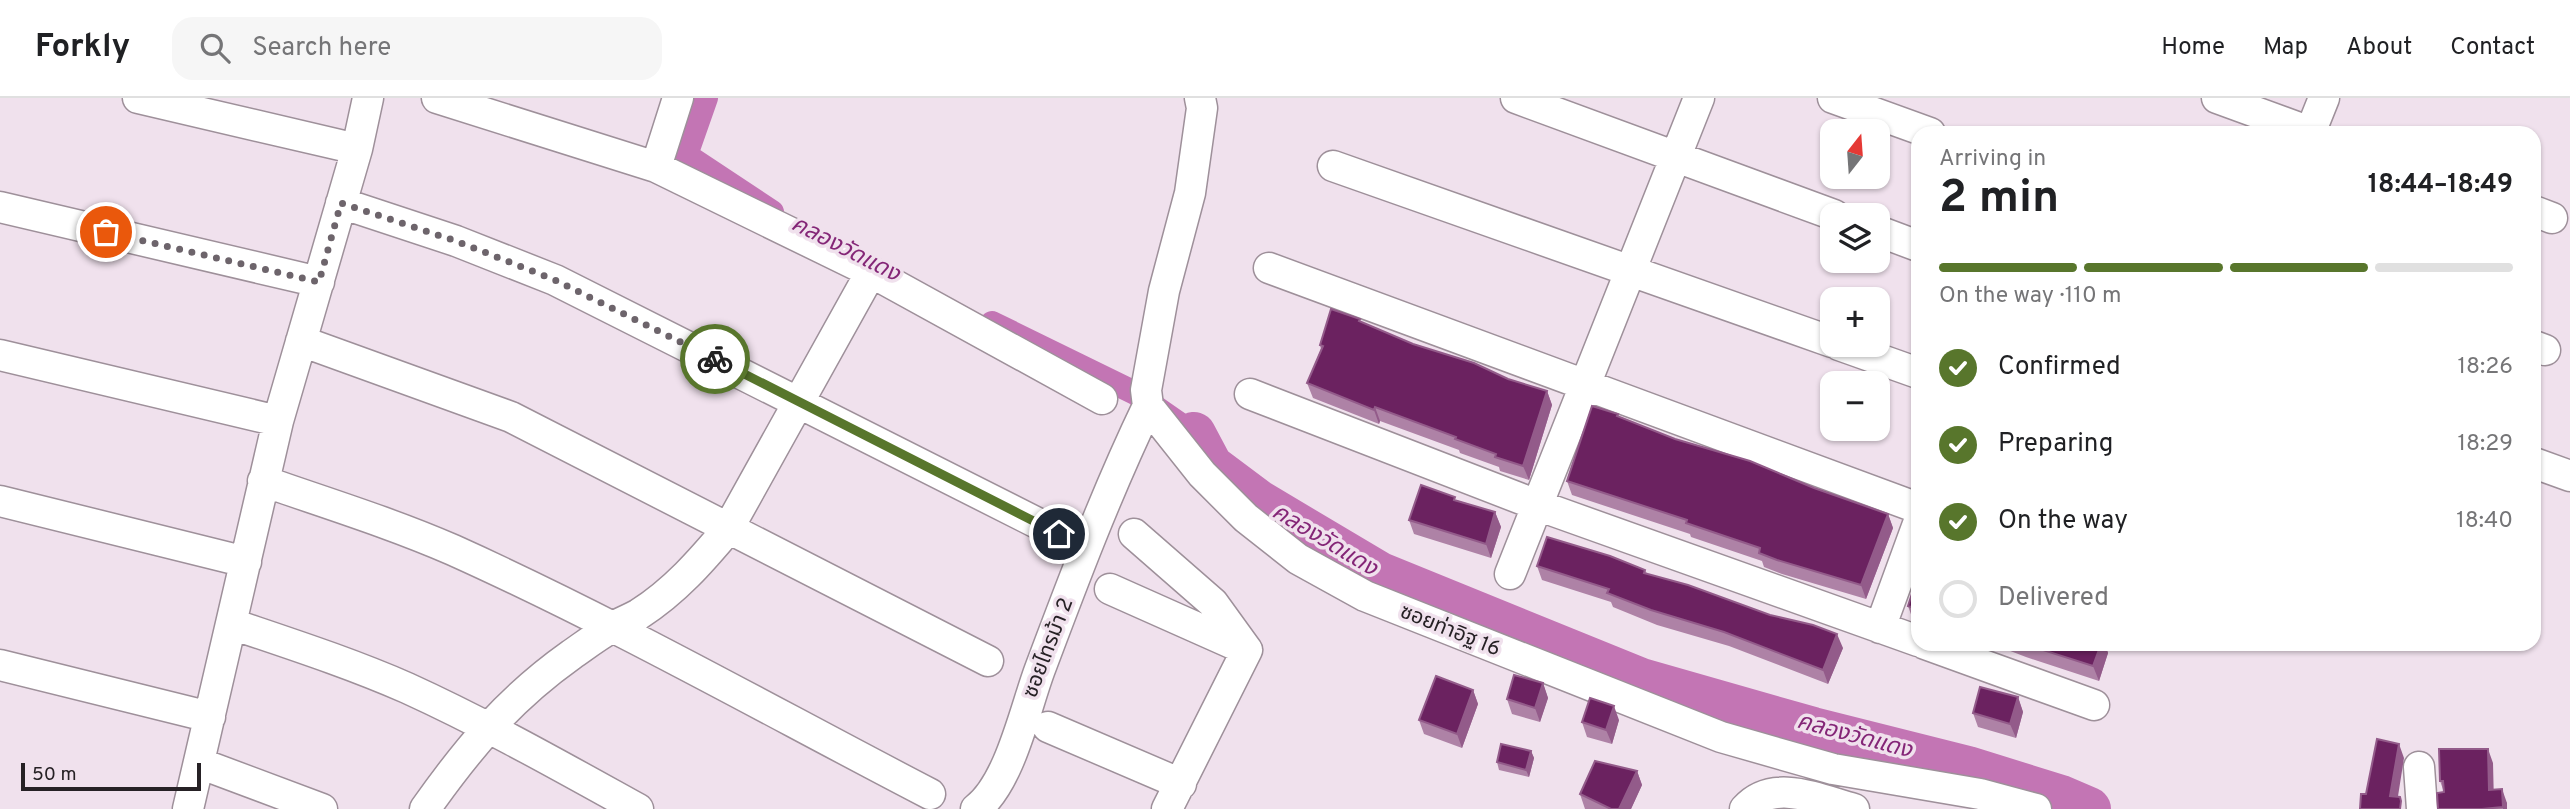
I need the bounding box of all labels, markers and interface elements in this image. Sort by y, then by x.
search box [172,17,662,80]
text: Forkly [35,27,130,69]
icon: search [196,29,234,67]
text: Search here [252,32,391,65]
text: Home [2161,33,2225,63]
text: Map [2263,33,2308,63]
text: About [2346,33,2412,63]
text: Contact [2450,33,2535,63]
north arrow [1820,119,1890,189]
map controls [1820,119,1890,441]
text: Arriving in [1939,145,2046,174]
text: 18:44–18:49 [2368,169,2513,202]
text: 2 min [1939,170,2059,229]
pin [76,202,136,262]
button: layers [1820,203,1890,273]
water label: คลองวัดแดง [786,210,905,290]
icon: bag [87,213,125,251]
text: On the way · 110 m [1939,282,2122,311]
button: + [1820,287,1890,357]
courier [680,324,750,394]
icon: bike [696,340,734,378]
icon: check [1939,349,1977,387]
text: Confirmed [1998,351,2121,384]
text: 18:26 [2457,353,2513,382]
button: − [1820,371,1890,441]
icon: check [1939,426,1977,464]
text: Preparing [1998,428,2113,461]
text: 18:29 [2457,430,2513,459]
water label: คลองวัดแดง [1266,498,1383,585]
icon: check [1939,503,1977,541]
pin [1029,504,1089,564]
text: On the way [1998,505,2128,538]
text: 18:40 [2456,507,2513,536]
icon: home [1040,515,1078,553]
text: Delivered [1998,582,2109,615]
street label: ซอยไทรม้า 2 [1018,594,1080,702]
street label: ซอยท่าอิฐ 16 [1396,599,1504,663]
water label: คลองวัดแดง [1793,708,1916,767]
scale bar [21,760,201,792]
text: 50 m [32,763,77,787]

